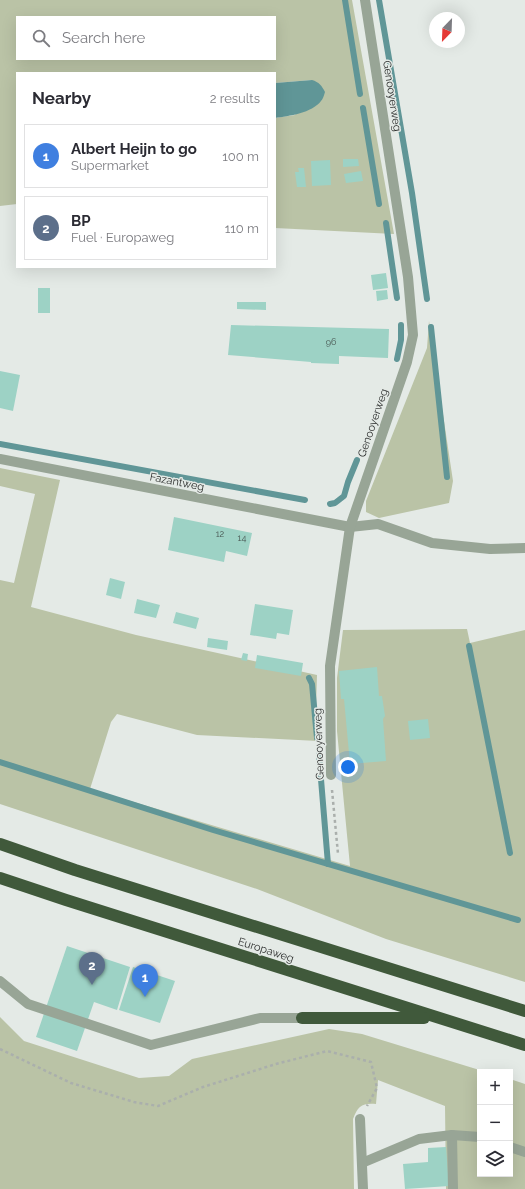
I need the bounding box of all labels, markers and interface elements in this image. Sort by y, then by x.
north arrow [429,12,465,48]
search box [16,16,276,60]
icon: search [30,27,52,49]
text: Search here [62,29,145,47]
street label: Genooyerweg [380,60,404,132]
text: Nearby [32,88,91,108]
text: 2 results [210,91,260,106]
text: Albert Heijn to go [71,140,197,158]
text: 1 [43,149,49,164]
text: 100 m [222,149,259,164]
text: Supermarket [71,158,149,173]
text: BP [71,212,91,230]
text: 2 [42,221,50,236]
text: 110 m [225,221,259,236]
text: Fuel · Europaweg [71,230,174,245]
house number: 96 [326,337,337,347]
street label: Genooyerweg [355,387,391,459]
street label: Fazantweg [149,470,205,494]
house number: 12 [216,529,225,539]
house number: 14 [238,533,246,543]
street label: Genooyerweg [311,708,327,780]
your location [338,757,358,777]
street label: Europaweg [236,935,296,965]
pin: 2 [79,952,105,985]
pin: 1 [132,964,158,997]
map controls [477,1069,513,1177]
button: + [477,1069,513,1105]
button: − [477,1105,513,1141]
button: layers [477,1141,513,1177]

